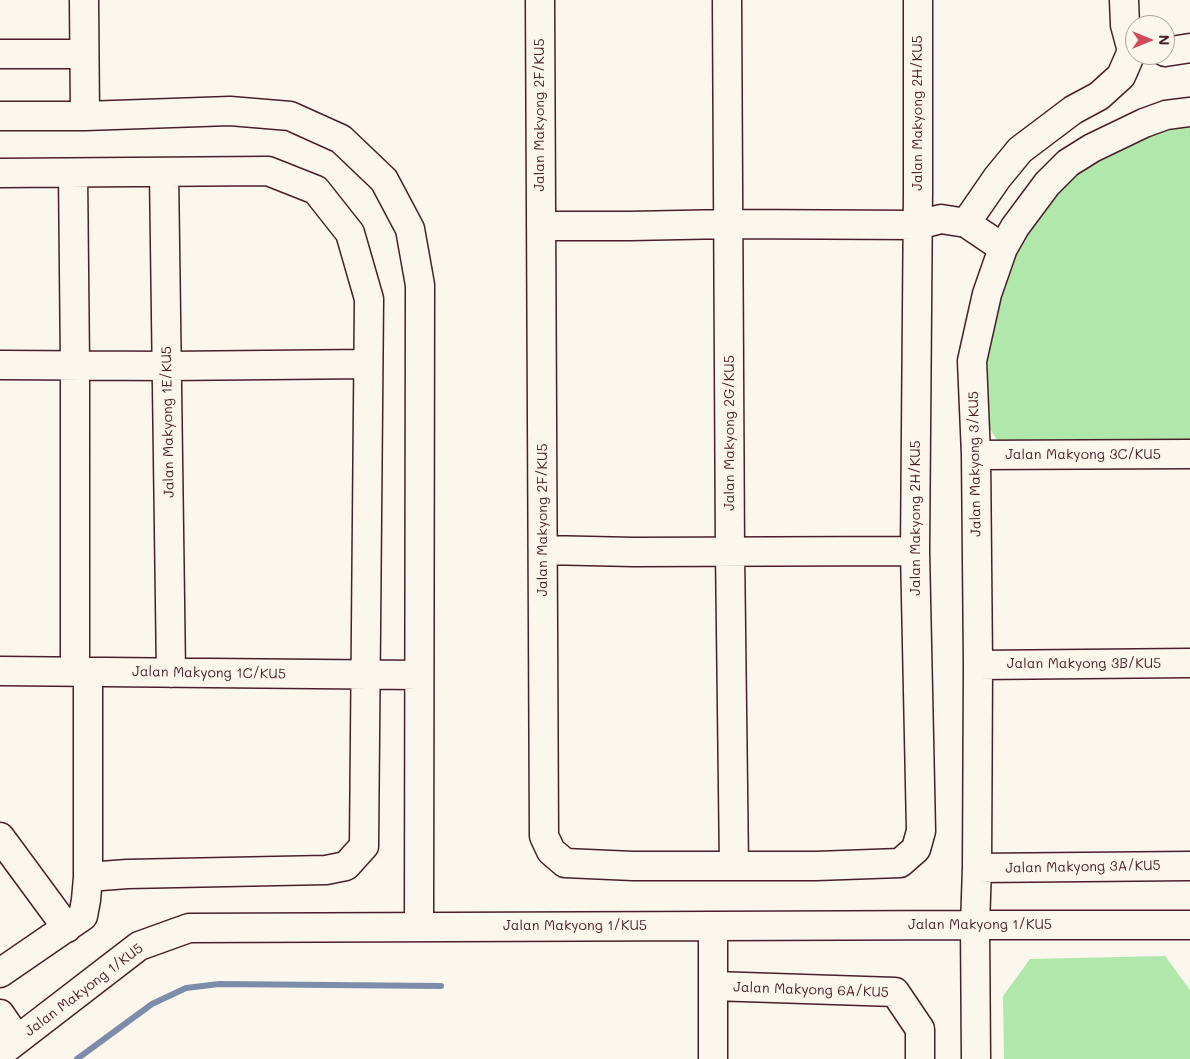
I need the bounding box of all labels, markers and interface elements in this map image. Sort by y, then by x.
north arrow [1125,15,1175,65]
street label: Jalan Makyong 2H/KU5 [910,35,926,191]
text: N [1155,35,1174,45]
street label: Jalan Makyong 2F/KU5 [532,38,548,192]
street label: Jalan Makyong 1E/KU5 [158,346,178,498]
street label: Jalan Makyong 2G/KU5 [722,355,738,511]
street label: Jalan Makyong 3/KU5 [965,391,985,537]
street label: Jalan Makyong 2H/KU5 [908,440,924,596]
street label: Jalan Makyong 2F/KU5 [535,443,551,597]
street label: Jalan Makyong 3C/KU5 [1005,447,1161,463]
street label: Jalan Makyong 3B/KU5 [1007,656,1161,672]
street label: Jalan Makyong 1C/KU5 [132,663,286,683]
street label: Jalan Makyong 3A/KU5 [1005,857,1161,877]
street label: Jalan Makyong 1/KU5 [908,917,1052,933]
street label: Jalan Makyong 1/KU5 [503,918,647,934]
street label: Jalan Makyong 1/KU5 [22,940,146,1040]
street label: Jalan Makyong 6A/KU5 [733,979,889,1001]

